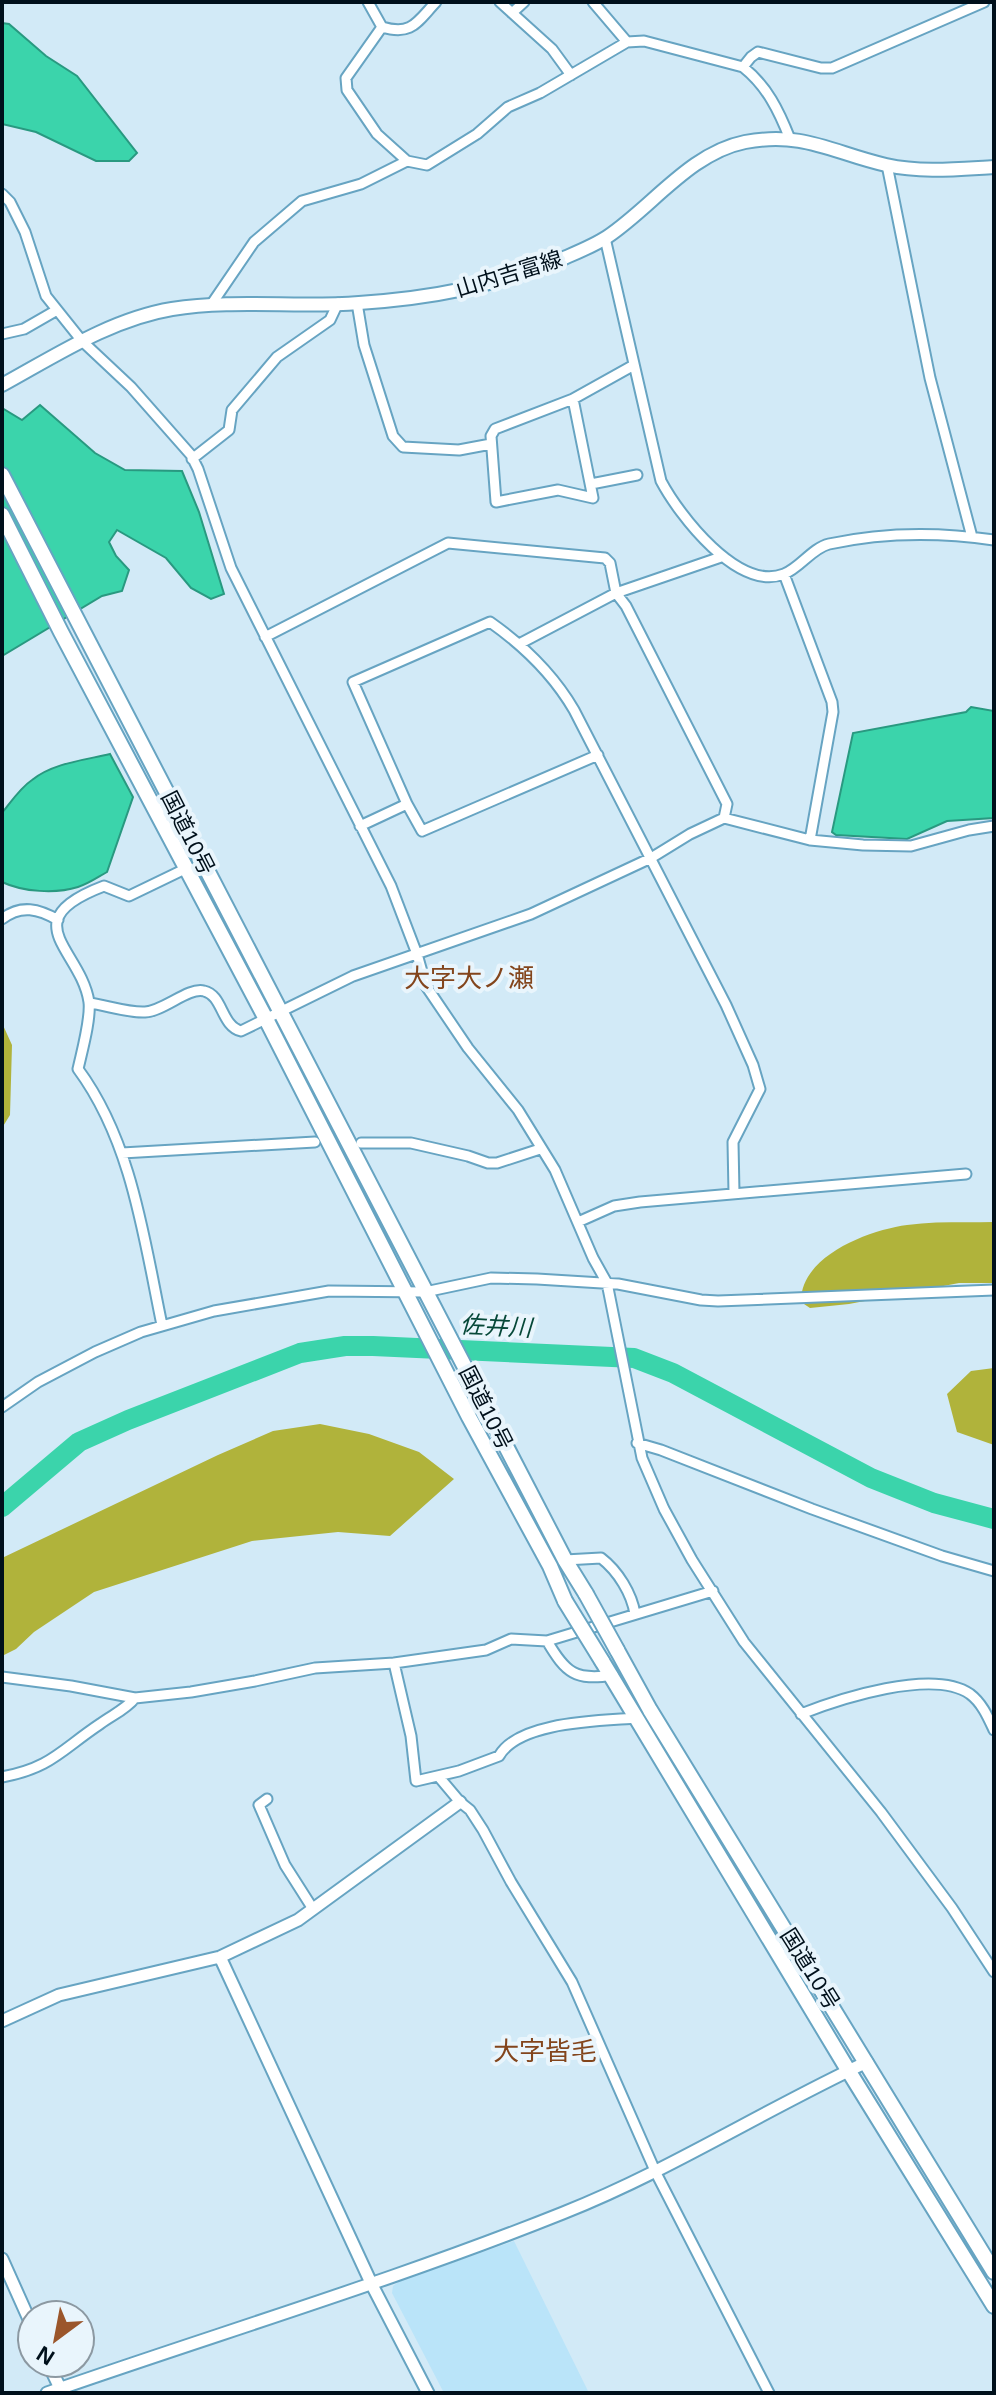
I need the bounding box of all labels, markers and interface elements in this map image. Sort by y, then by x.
street label: 山内吉富線 [453,246,565,302]
street label: 国道10号 [156,787,220,879]
district label: 大字大ノ瀬 [404,963,534,993]
water label: 佐井川 [459,1311,536,1342]
street label: 国道10号 [454,1362,518,1454]
street label: 国道10号 [775,1924,845,2014]
district label: 大字皆毛 [493,2036,597,2066]
north arrow [16,2299,96,2379]
text: N [32,2341,59,2370]

